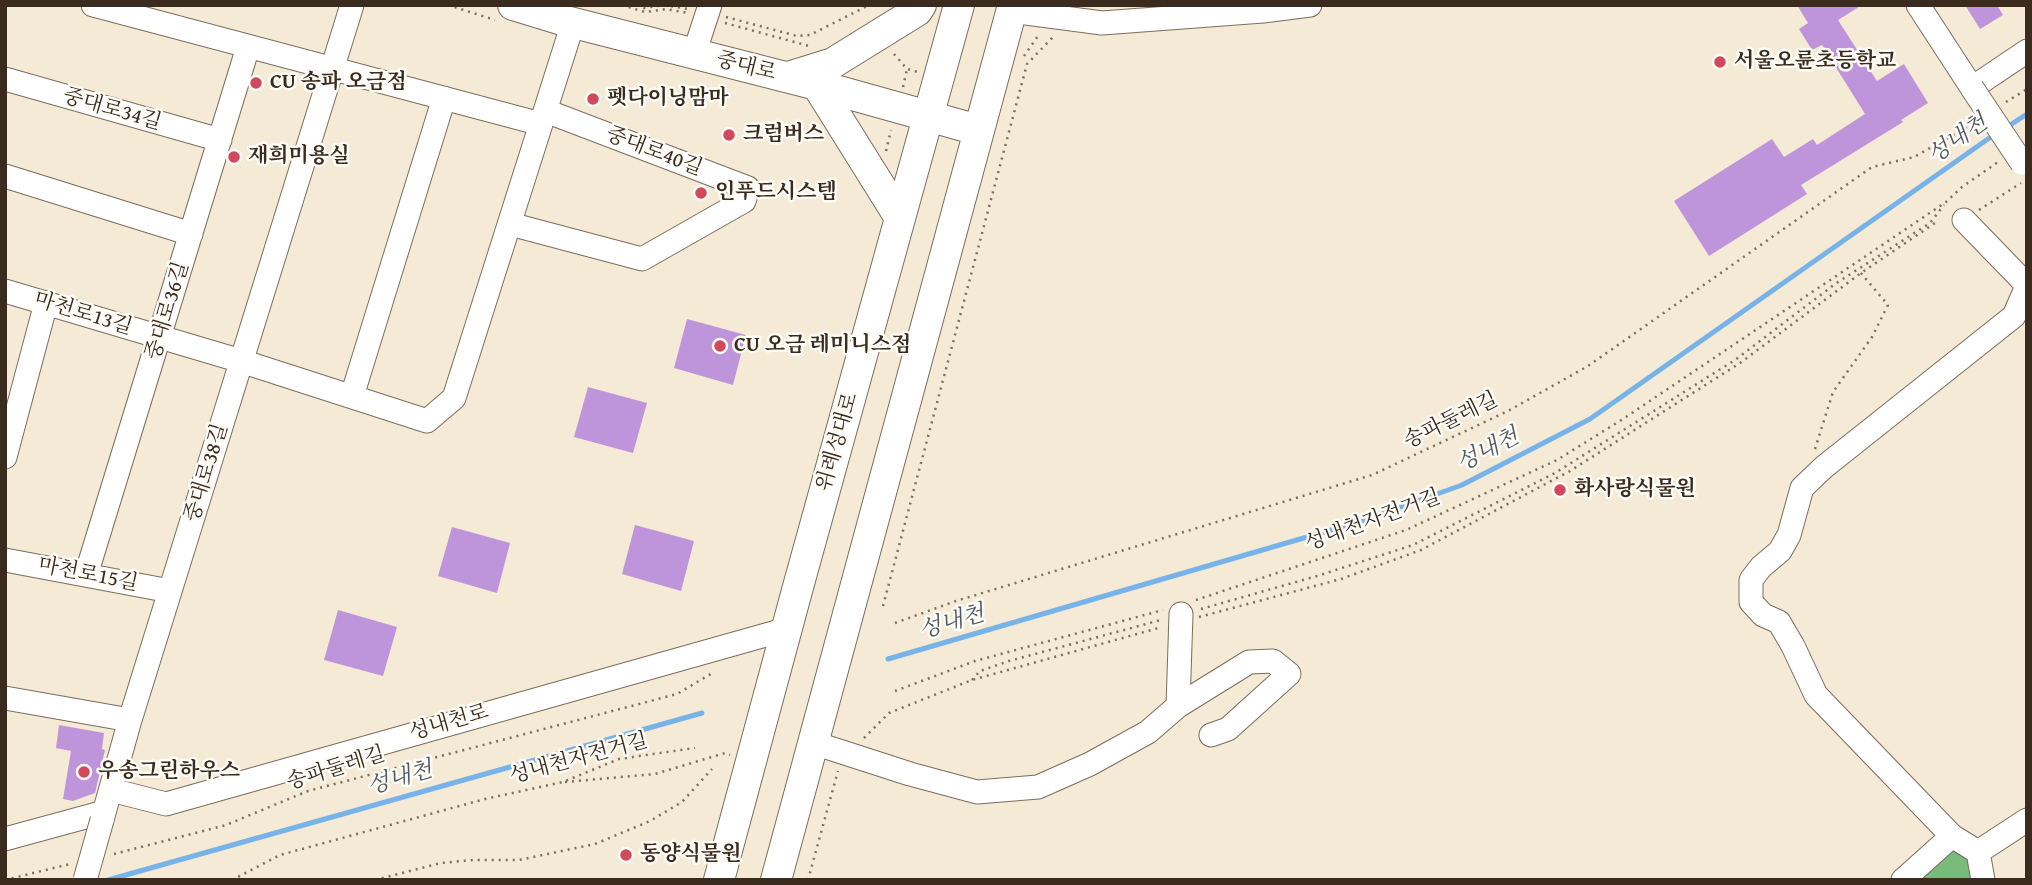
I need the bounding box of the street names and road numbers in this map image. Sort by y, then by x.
street label: 중대로 [713,47,779,87]
street label: 중대로34길 [60,84,164,136]
street label: 중대로40길 [602,122,706,182]
street label: 중대로36길 [141,259,195,363]
street label: 마천로13길 [31,287,135,341]
street label: 송파둘레길 [1400,387,1502,455]
street label: 위례성대로 [812,390,864,494]
street label: 중대로38길 [180,421,234,525]
street label: 성내천자전거길 [1302,485,1444,557]
street label: 마천로15길 [36,553,140,597]
street label: 성내천로 [407,700,491,746]
street label: 성내천자전거길 [507,728,651,790]
street label: 송파둘레길 [284,742,388,796]

